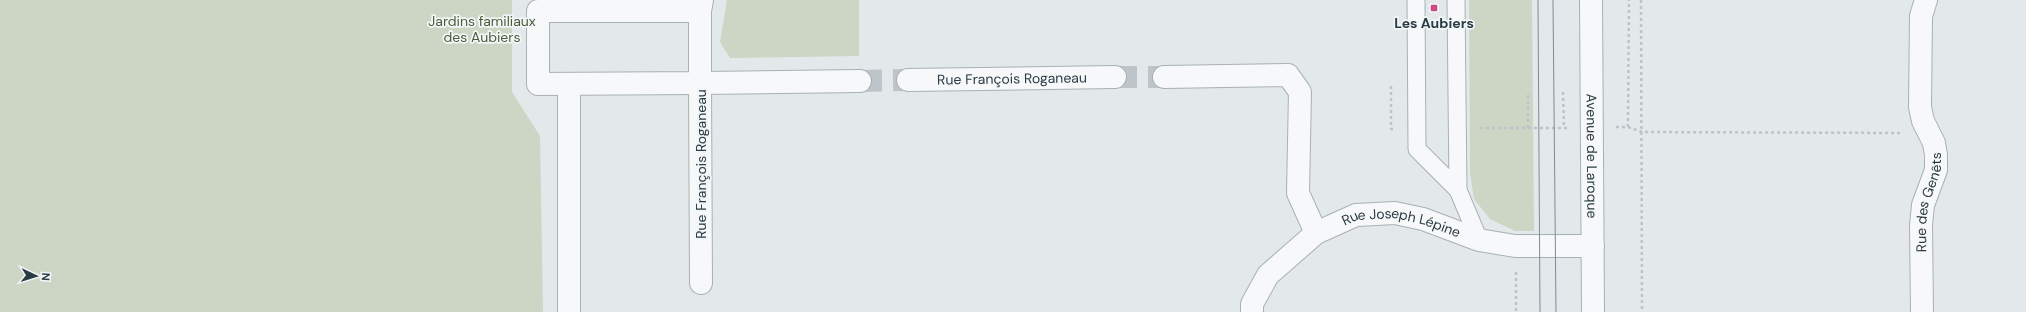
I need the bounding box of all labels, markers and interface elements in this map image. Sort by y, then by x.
marker: Les Aubiers [1429,3,1439,13]
park label: Jardins familiaux des Aubiers [428,12,536,46]
place label: Les Aubiers [1394,14,1474,32]
street label: Rue François Roganeau [937,68,1087,89]
street label: Rue François Roganeau [692,89,710,239]
street label: Avenue de Laroque [1583,94,1601,219]
street label: Rue des Genêts [1912,152,1945,252]
street label: Rue Joseph Lépine [1339,203,1463,241]
north arrow [16,256,56,296]
text: N [39,272,53,281]

